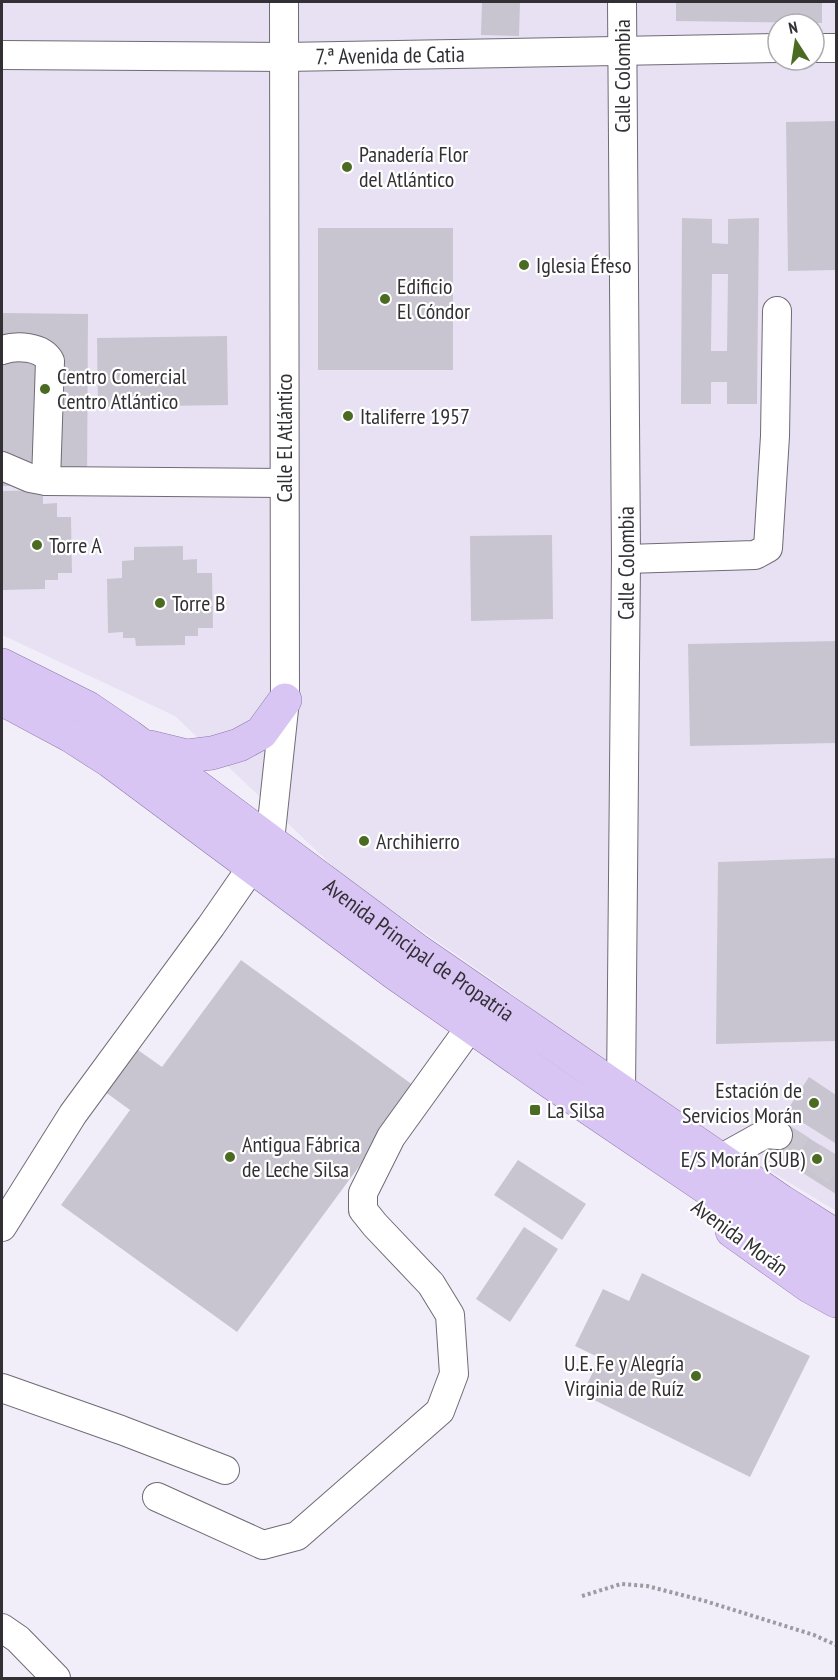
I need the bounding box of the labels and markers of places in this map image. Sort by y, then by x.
place label: Panadería Flor del Atlántico [359,140,468,193]
marker: Panadería Flor del Atlántico [340,160,354,174]
place label: Iglesia Éfeso [536,251,631,279]
marker: Iglesia Éfeso [517,258,531,272]
place label: Edificio El Cóndor [397,272,470,325]
marker: Edificio El Cóndor [378,292,392,306]
place label: Centro Comercial Centro Atlántico [57,362,187,415]
marker: Centro Comercial Centro Atlántico [38,382,52,396]
place label: Italiferre 1957 [360,402,470,430]
marker: Italiferre 1957 [341,409,355,423]
place label: Torre A [49,531,102,559]
marker: Torre A [30,538,44,552]
place label: Torre B [172,589,225,617]
marker: Torre B [153,596,167,610]
place label: Archihierro [376,827,460,855]
marker: Archihierro [357,834,371,848]
place label: Estación de Servicios Morán [682,1076,802,1129]
place label: La Silsa [547,1096,605,1124]
marker: Estación de Servicios Morán [807,1096,821,1110]
marker: La Silsa [528,1103,542,1117]
place label: Antigua Fábrica de Leche Silsa [242,1130,360,1183]
place label: E/S Morán (SUB) [681,1145,806,1173]
marker: Antigua Fábrica de Leche Silsa [223,1150,237,1164]
marker: E/S Morán (SUB) [810,1152,824,1166]
place label: U.E. Fe y Alegría Virginia de Ruíz [564,1349,684,1402]
marker: U.E. Fe y Alegría Virginia de Ruíz [689,1369,703,1383]

